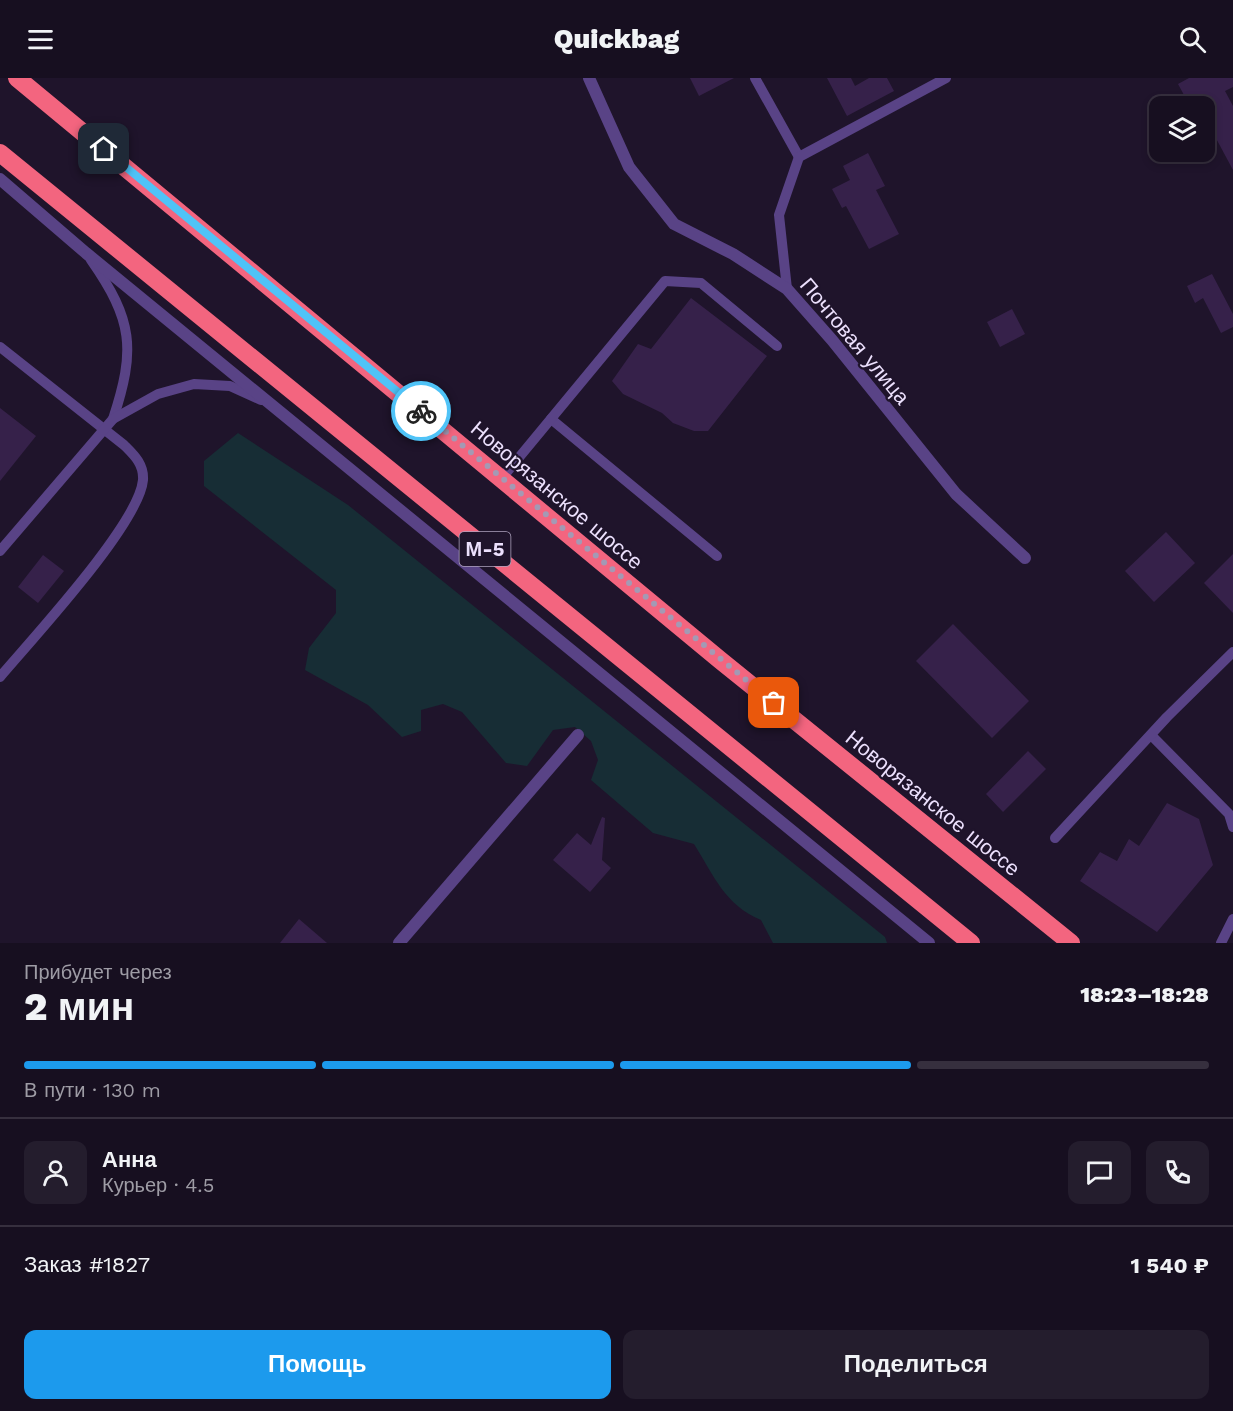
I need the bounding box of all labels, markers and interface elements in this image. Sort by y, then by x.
icon: menu [24,23,57,56]
text: Quickbag [554,23,679,55]
icon: search [1176,23,1209,56]
map controls [1149,96,1215,162]
button: layers [1149,96,1215,162]
pin [78,123,129,174]
icon: home [87,132,120,165]
street label: Почтовая улица [795,273,915,409]
courier [391,381,451,441]
icon: bike [405,395,438,428]
street label: Новорязанское шоссе [466,416,648,574]
road number: М-5 [460,532,510,566]
pin [748,677,799,728]
icon: bag [757,686,790,719]
street label: Новорязанское шоссе [841,725,1025,881]
text: Прибудет через [24,960,172,984]
text: 18:23–18:28 [1080,982,1209,1007]
text: 2 мин [24,984,134,1029]
text: В пути · 130 m [24,1078,161,1102]
button: person [24,1141,87,1204]
button: chat [1068,1141,1131,1204]
button: phone [1146,1141,1209,1204]
text: Анна [102,1147,157,1172]
text: Курьер · 4.5 [102,1173,214,1197]
text: Заказ #1827 [24,1252,150,1277]
text: 1 540 ₽ [1131,1253,1209,1278]
button: Помощь [24,1330,611,1399]
button: Поделиться [623,1330,1209,1399]

